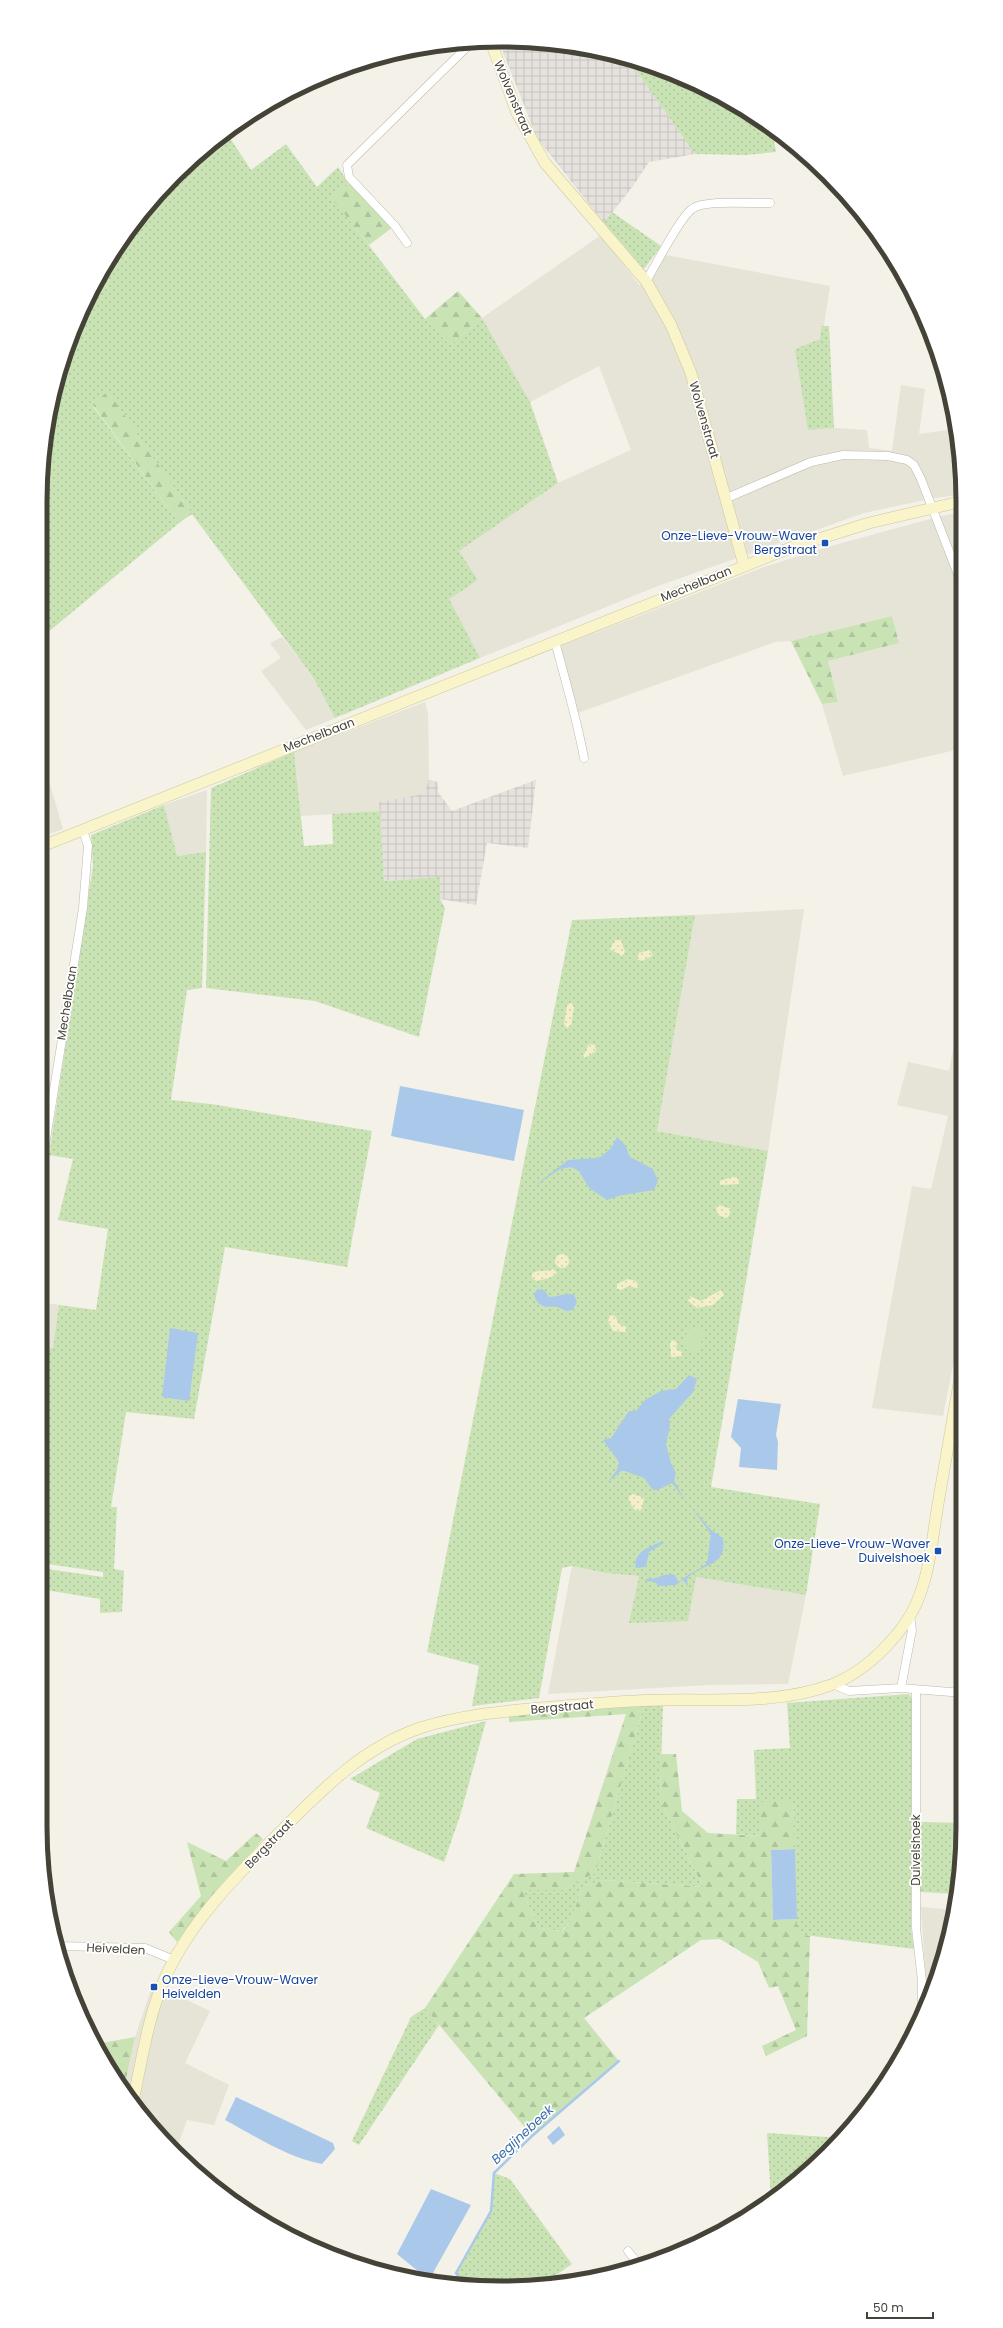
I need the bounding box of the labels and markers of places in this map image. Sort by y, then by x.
place label: Onze-Lieve-Vrouw-Waver Bergstraat [661,527,818,558]
marker: Onze-Lieve-Vrouw-Waver Bergstraat [820,538,830,548]
place label: Onze-Lieve-Vrouw-Waver Duivelshoek [774,1535,931,1566]
marker: Onze-Lieve-Vrouw-Waver Duivelshoek [933,1546,943,1556]
place label: Onze-Lieve-Vrouw-Waver Heivelden [162,1971,318,2002]
marker: Onze-Lieve-Vrouw-Waver Heivelden [149,1982,159,1992]

